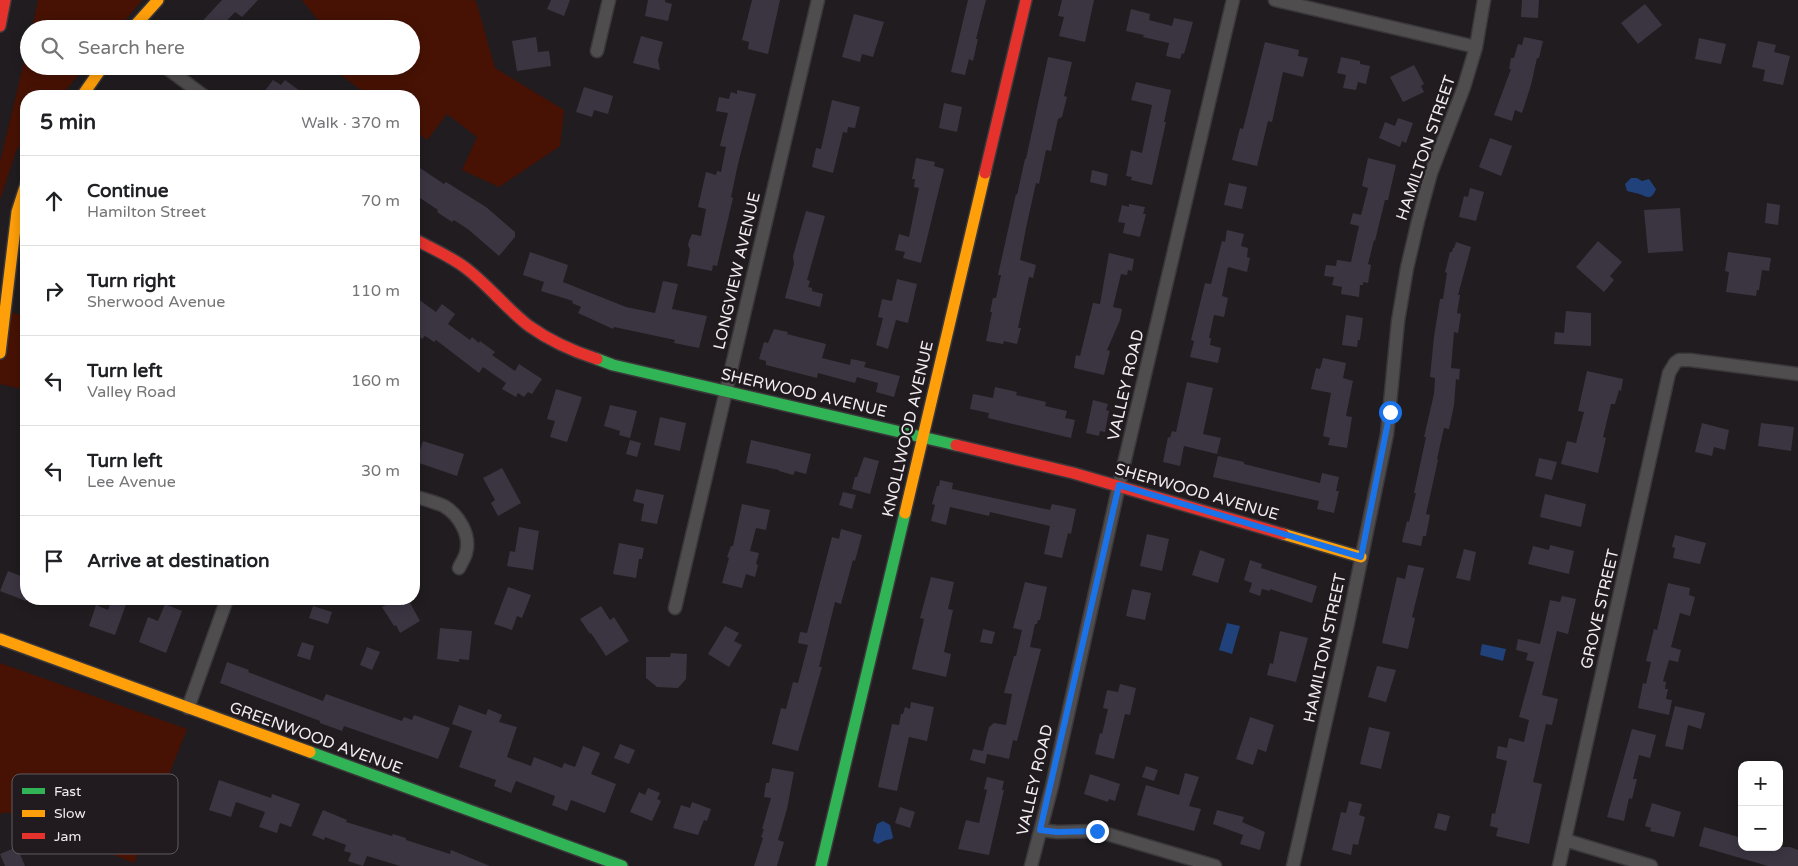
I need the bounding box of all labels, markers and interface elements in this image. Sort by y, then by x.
search box [20,20,420,75]
icon: search [38,34,66,62]
text: Search here [78,37,185,59]
street label: HAMILTON STREET [1392,73,1460,223]
text: 5 min [40,110,96,135]
text: Walk · 370 m [301,113,400,133]
text: Continue [87,180,169,202]
icon: ahead [40,187,68,215]
street label: LONGVIEW AVENUE [709,190,765,352]
text: 70 m [361,191,400,211]
text: Hamilton Street [87,202,206,222]
text: Turn right [87,270,175,292]
icon: right [40,277,68,305]
text: 110 m [351,281,400,301]
text: Sherwood Avenue [87,292,225,312]
street label: VALLEY ROAD [1103,327,1149,443]
street label: KNOLLWOOD AVENUE [878,339,938,519]
text: Turn left [87,360,163,382]
street label: SHERWOOD AVENUE [719,364,889,422]
icon: left [40,367,68,395]
text: 160 m [351,371,400,391]
text: Valley Road [87,382,176,402]
route start [1379,401,1402,424]
text: Turn left [87,450,163,472]
icon: left [40,457,68,485]
street label: SHERWOOD AVENUE [1113,459,1281,525]
text: 30 m [361,461,400,481]
text: Lee Avenue [87,472,176,492]
icon: arrive [40,547,68,575]
street label: GROVE STREET [1576,547,1624,671]
text: Arrive at destination [87,550,270,572]
street label: HAMILTON STREET [1299,571,1351,724]
street label: GREENWOOD AVENUE [227,697,405,779]
street label: VALLEY ROAD [1012,722,1058,838]
map controls [1738,761,1783,851]
button: + [1738,761,1783,806]
legend [12,774,178,854]
text: Fast [54,783,82,800]
text: Slow [54,805,86,822]
button: − [1738,806,1783,851]
route end [1086,820,1109,843]
text: Jam [54,828,81,845]

